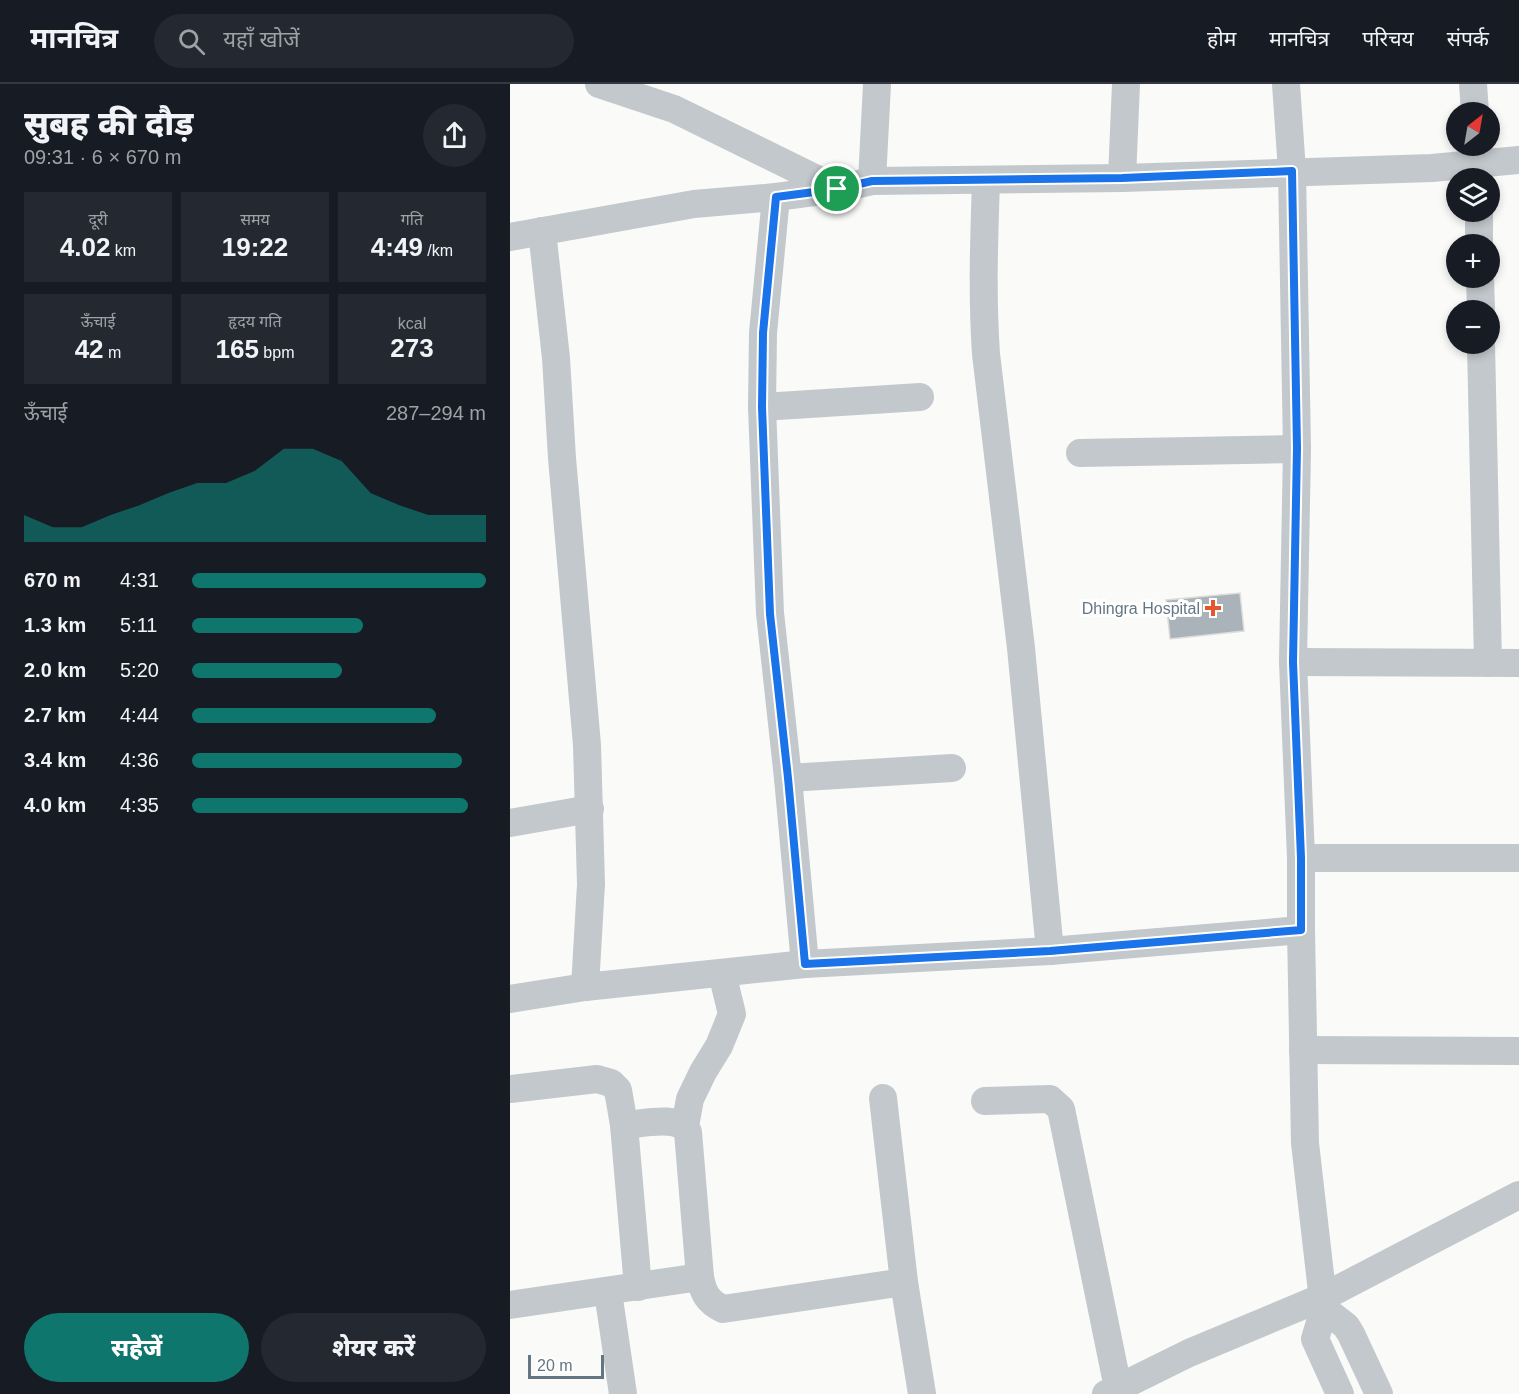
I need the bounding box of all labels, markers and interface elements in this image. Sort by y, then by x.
search box [154,14,574,68]
text: मानचित्र [30,23,118,54]
icon: search [175,25,208,58]
text: यहाँ खोजें [223,27,300,52]
text: होम [1207,27,1236,50]
text: मानचित्र [1269,27,1329,50]
text: परिचय [1362,27,1414,50]
text: संपर्क [1447,27,1489,50]
north arrow [1446,102,1500,156]
map controls [1446,102,1500,354]
button: share [423,104,486,167]
text: सुबह की दौड़ [24,105,193,142]
text: 09:31 · 6 × 670 m [24,146,181,168]
pin [811,163,862,214]
button: layers [1446,168,1500,222]
icon: arrive [820,172,853,205]
text: दूरी [88,211,108,228]
text: समय [240,211,270,228]
text: गति [401,211,423,228]
text: 4.02 [60,232,110,262]
text: 19:22 [222,232,288,262]
text: 4:49 [371,232,423,262]
button: + [1446,234,1500,288]
text: km [110,242,136,259]
text: /km [423,242,453,259]
button: − [1446,300,1500,354]
text: ऊँचाई [81,313,115,330]
text: हृदय गति [228,313,282,330]
text: kcal [398,315,426,332]
text: 273 [390,333,434,363]
text: 42 [75,334,104,364]
text: 165 [216,334,259,364]
text: m [104,344,121,361]
text: bpm [259,344,294,361]
text: ऊँचाई [24,402,67,424]
text: 287–294 m [386,402,486,424]
text: 670 m [24,569,81,591]
text: 4:31 [120,569,159,591]
marker: Dhingra Hospital [1204,599,1222,617]
place label: Dhingra Hospital [1082,600,1200,617]
text: 1.3 km [24,614,86,636]
text: 5:11 [120,614,157,636]
text: 2.0 km [24,659,86,681]
text: 5:20 [120,659,159,681]
text: 2.7 km [24,704,86,726]
text: 4:44 [120,704,159,726]
text: 3.4 km [24,749,86,771]
text: 4:36 [120,749,159,771]
text: 4.0 km [24,794,86,816]
text: 4:35 [120,794,159,816]
button: सहेजें [24,1313,249,1382]
button: शेयर करें [261,1313,486,1382]
scale bar [528,1352,604,1380]
text: 20 m [537,1357,573,1374]

